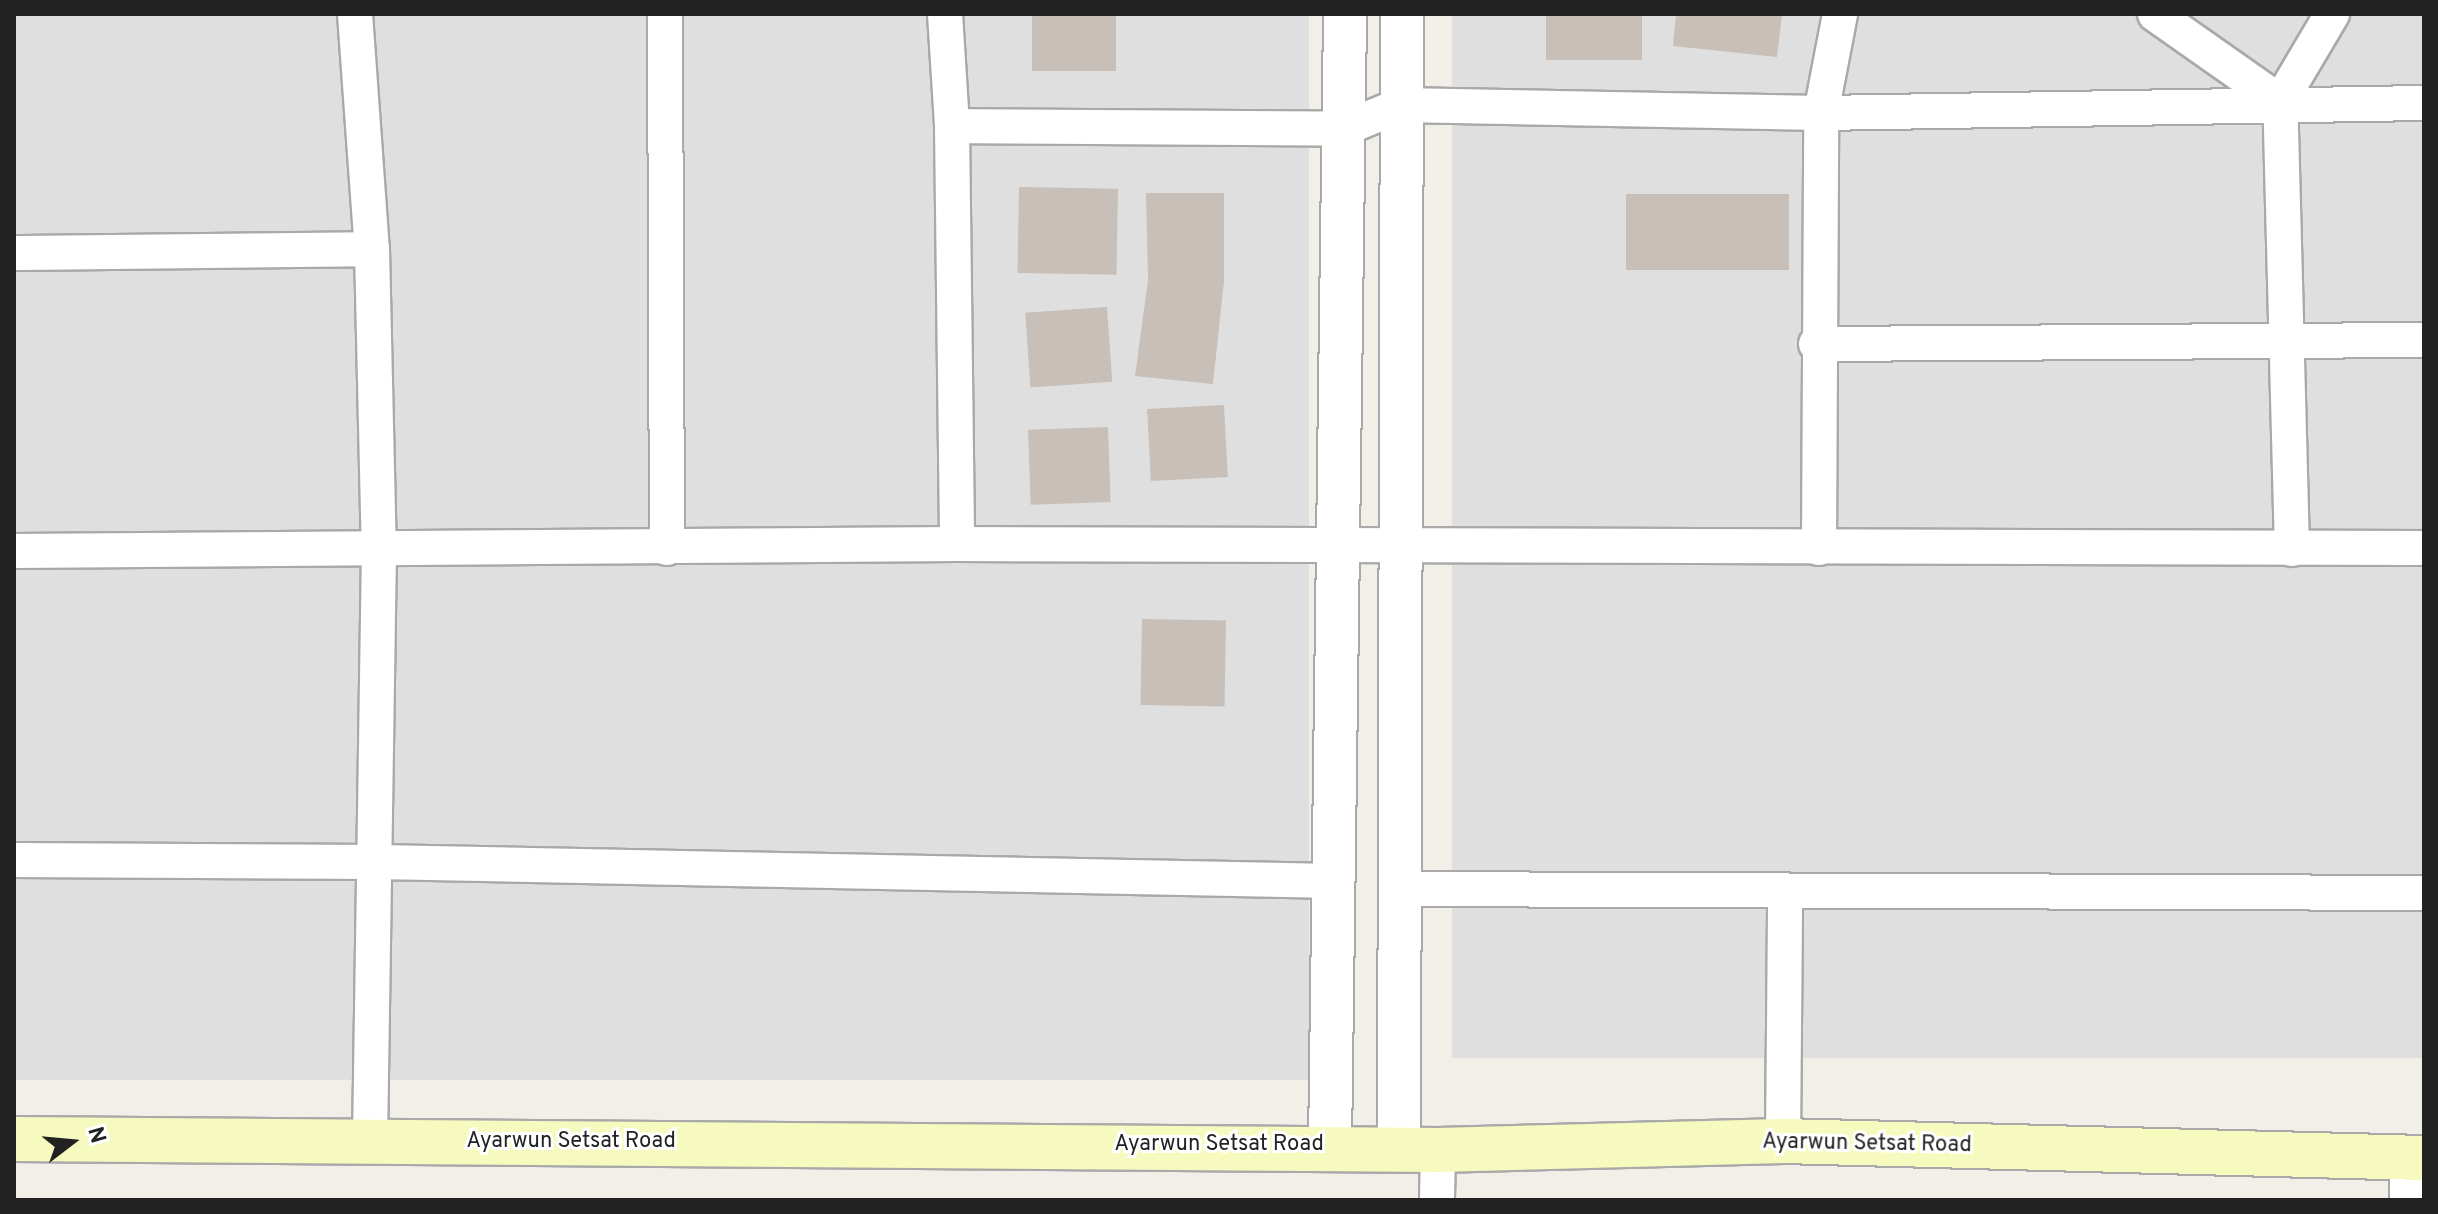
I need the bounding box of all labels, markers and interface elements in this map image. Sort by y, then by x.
north arrow [32,1102,112,1182]
text: N [80,1124,111,1147]
street label: Ayarwun Setsat Road [466,1129,676,1155]
street label: Ayarwun Setsat Road [1762,1129,1972,1159]
street label: Ayarwun Setsat Road [1114,1132,1324,1158]

